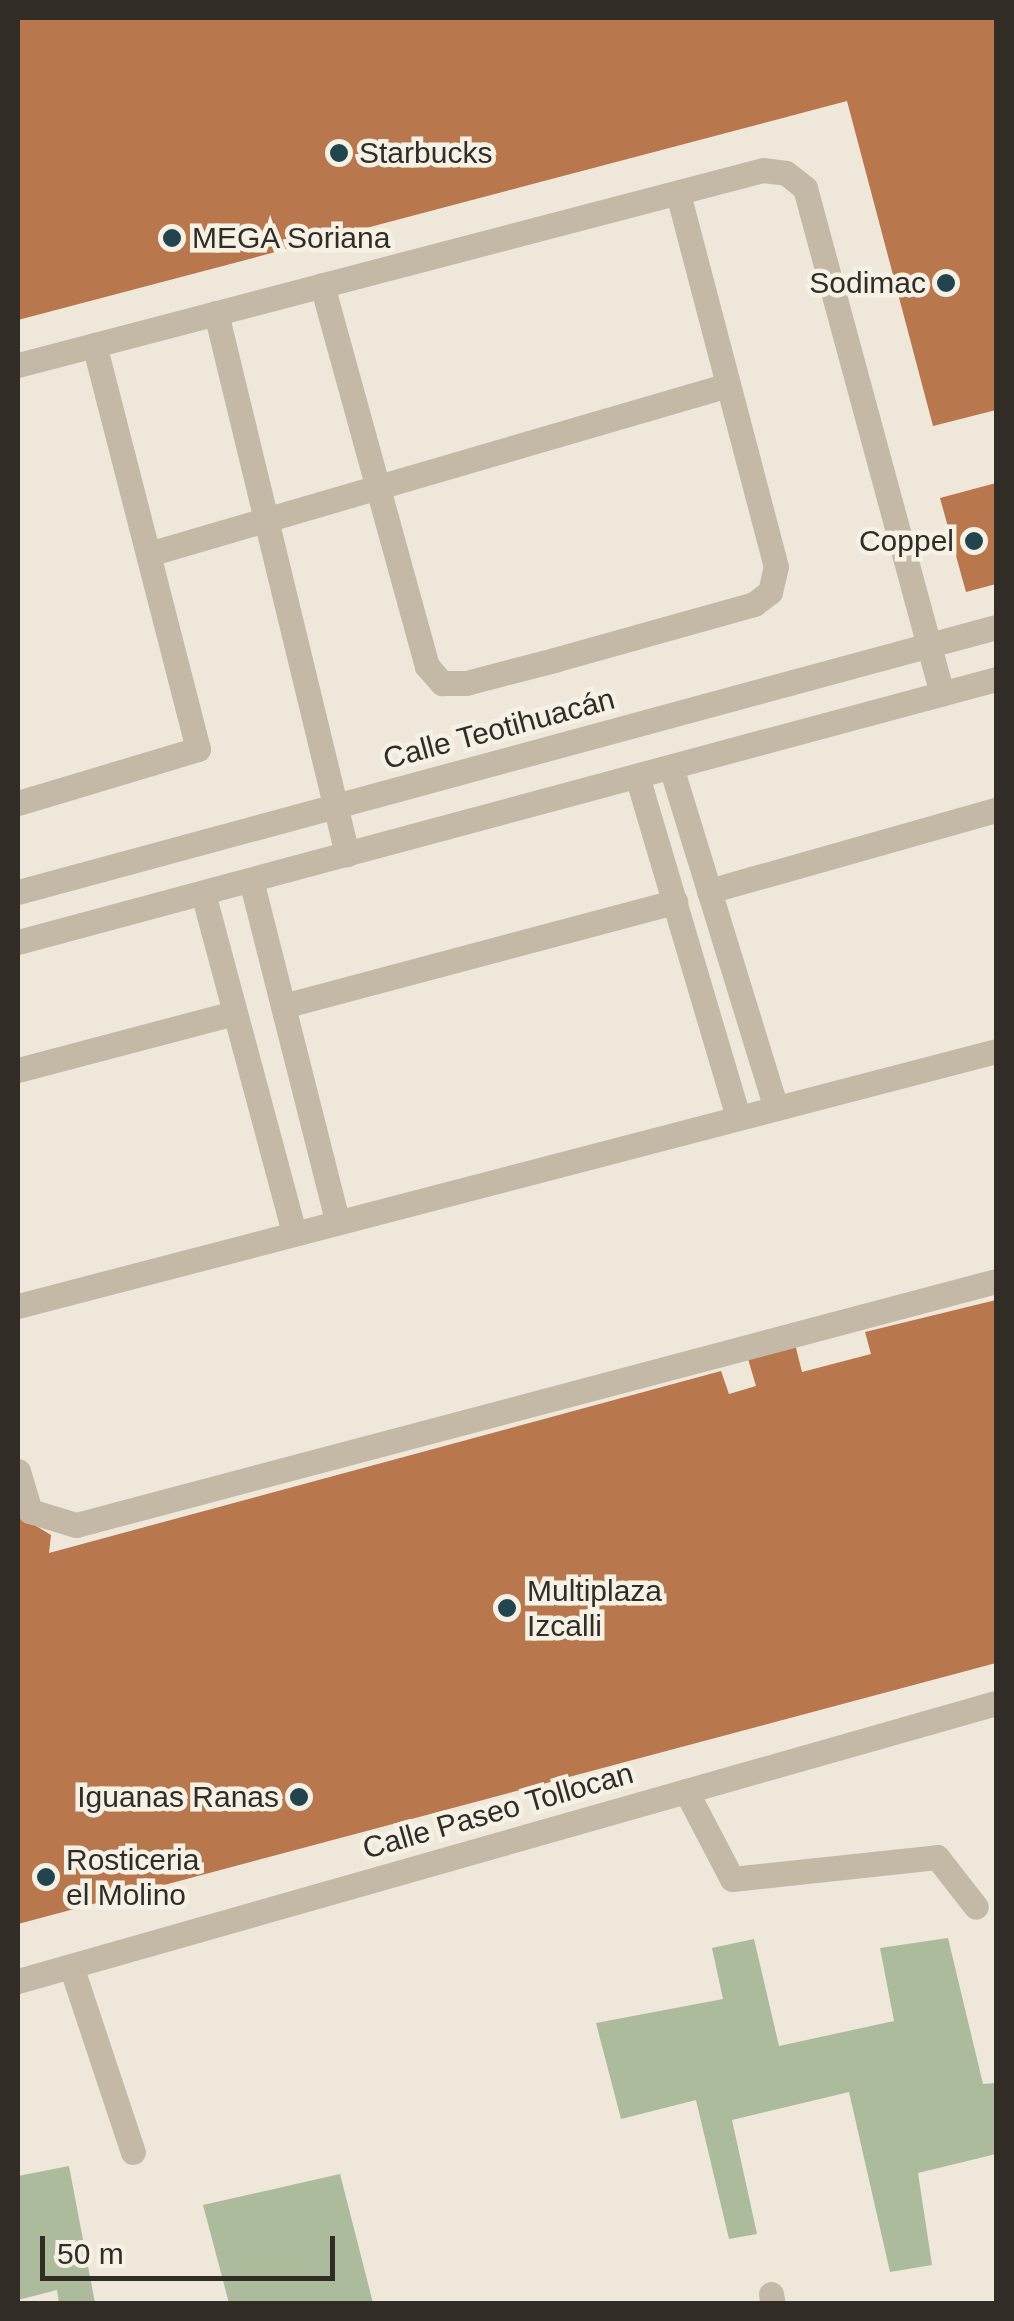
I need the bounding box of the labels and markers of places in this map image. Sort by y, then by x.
place label: Starbucks [359,135,492,171]
marker: Starbucks [328,142,350,164]
place label: MEGA Soriana [192,220,392,256]
marker: MEGA Soriana [161,227,183,249]
place label: Sodimac [809,265,926,301]
marker: Sodimac [935,272,957,294]
place label: Coppel [859,523,954,559]
marker: Coppel [963,530,985,552]
place label: Multiplaza Izcalli [527,1573,662,1644]
marker: Multiplaza Izcalli [496,1597,518,1619]
place label: Iguanas Ranas [77,1779,279,1815]
marker: Iguanas Ranas [288,1786,310,1808]
place label: Rosticeria el Molino [66,1842,199,1912]
marker: Rosticeria el Molino [35,1866,57,1888]

